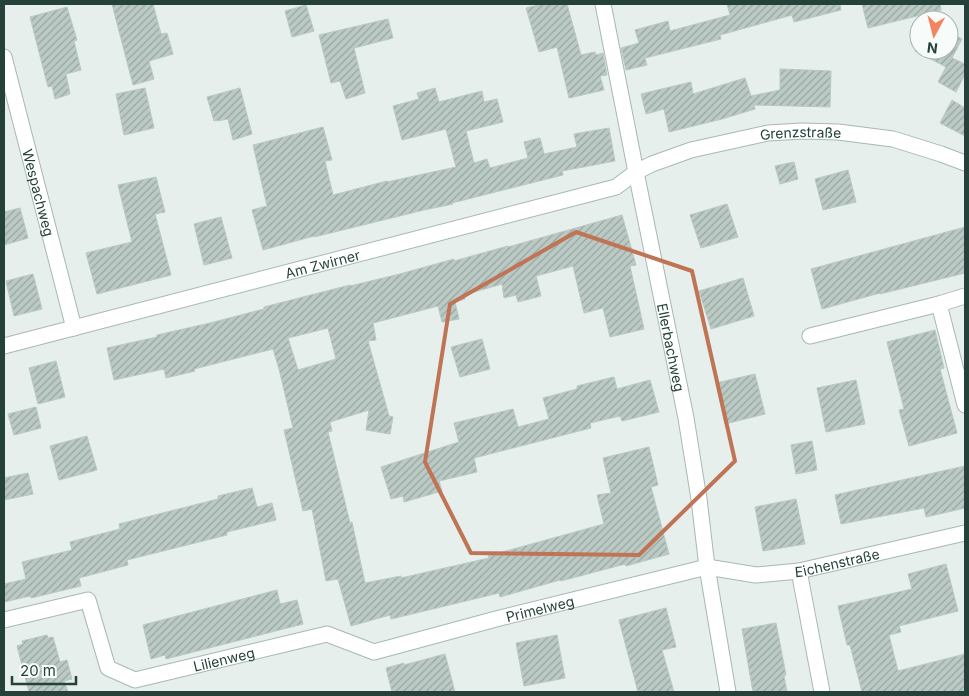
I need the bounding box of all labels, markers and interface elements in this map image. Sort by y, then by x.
north arrow [909,10,959,60]
text: N [926,39,939,57]
street label: Grenzstraße [758,122,841,143]
street label: Wespachweg [20,147,58,238]
street label: Am Zwirner [283,245,362,281]
street label: Ellerbachweg [654,302,689,393]
street label: Eichenstraße [794,544,881,580]
street label: Primelweg [504,592,576,625]
street label: Lilienweg [191,643,256,674]
scale bar [12,654,76,686]
text: 20 m [20,661,56,680]

